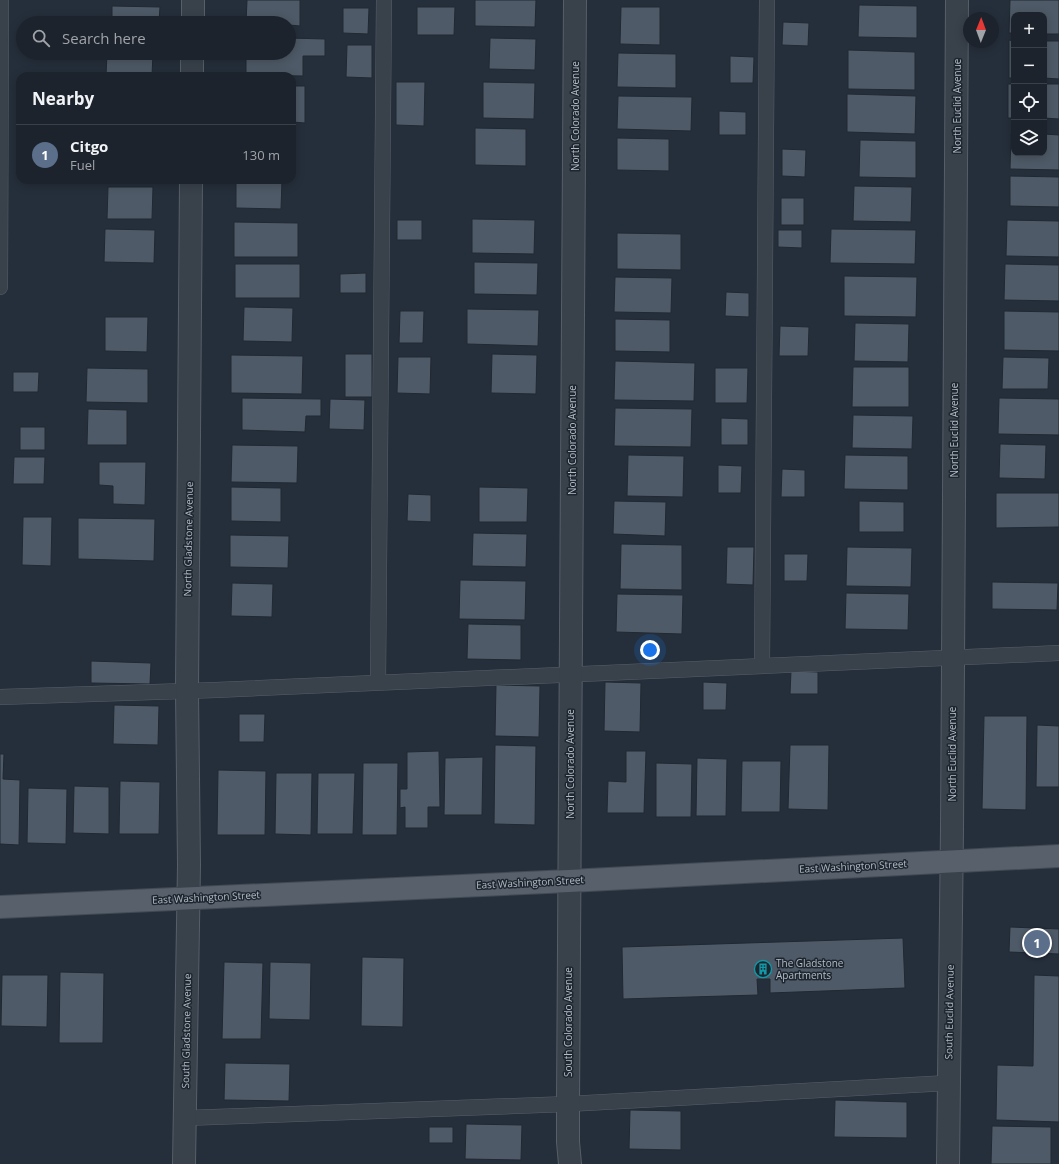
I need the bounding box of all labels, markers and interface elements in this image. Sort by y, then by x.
north arrow [963,12,999,48]
map controls [1011,12,1047,156]
button: + [1011,12,1047,48]
search box [16,16,296,60]
icon: search [30,27,52,49]
text: Search here [62,28,146,48]
button: − [1011,48,1047,84]
street label: North Euclid Avenue [950,58,964,154]
street label: North Colorado Avenue [568,61,582,171]
button: locate [1011,84,1047,120]
text: Nearby [32,87,94,110]
button: layers [1011,120,1047,156]
text: Citgo [70,136,108,156]
text: 1 [41,146,49,164]
text: 130 m [242,146,280,164]
text: Fuel [70,156,95,174]
street label: North Euclid Avenue [947,382,961,478]
street label: North Colorado Avenue [565,385,579,495]
street label: North Gladstone Avenue [180,481,196,597]
your location [640,640,660,660]
street label: North Euclid Avenue [945,706,959,802]
street label: North Colorado Avenue [563,709,577,819]
street label: East Washington Street [799,856,908,876]
street label: East Washington Street [476,872,585,892]
street label: East Washington Street [152,887,261,907]
pin: 1 [1024,928,1050,958]
place label: The Gladstone Apartments [776,956,844,982]
building icon: The Gladstone Apartments [753,959,773,979]
street label: South Euclid Avenue [941,964,957,1060]
street label: South Colorado Avenue [561,967,575,1077]
street label: South Gladstone Avenue [178,973,194,1089]

